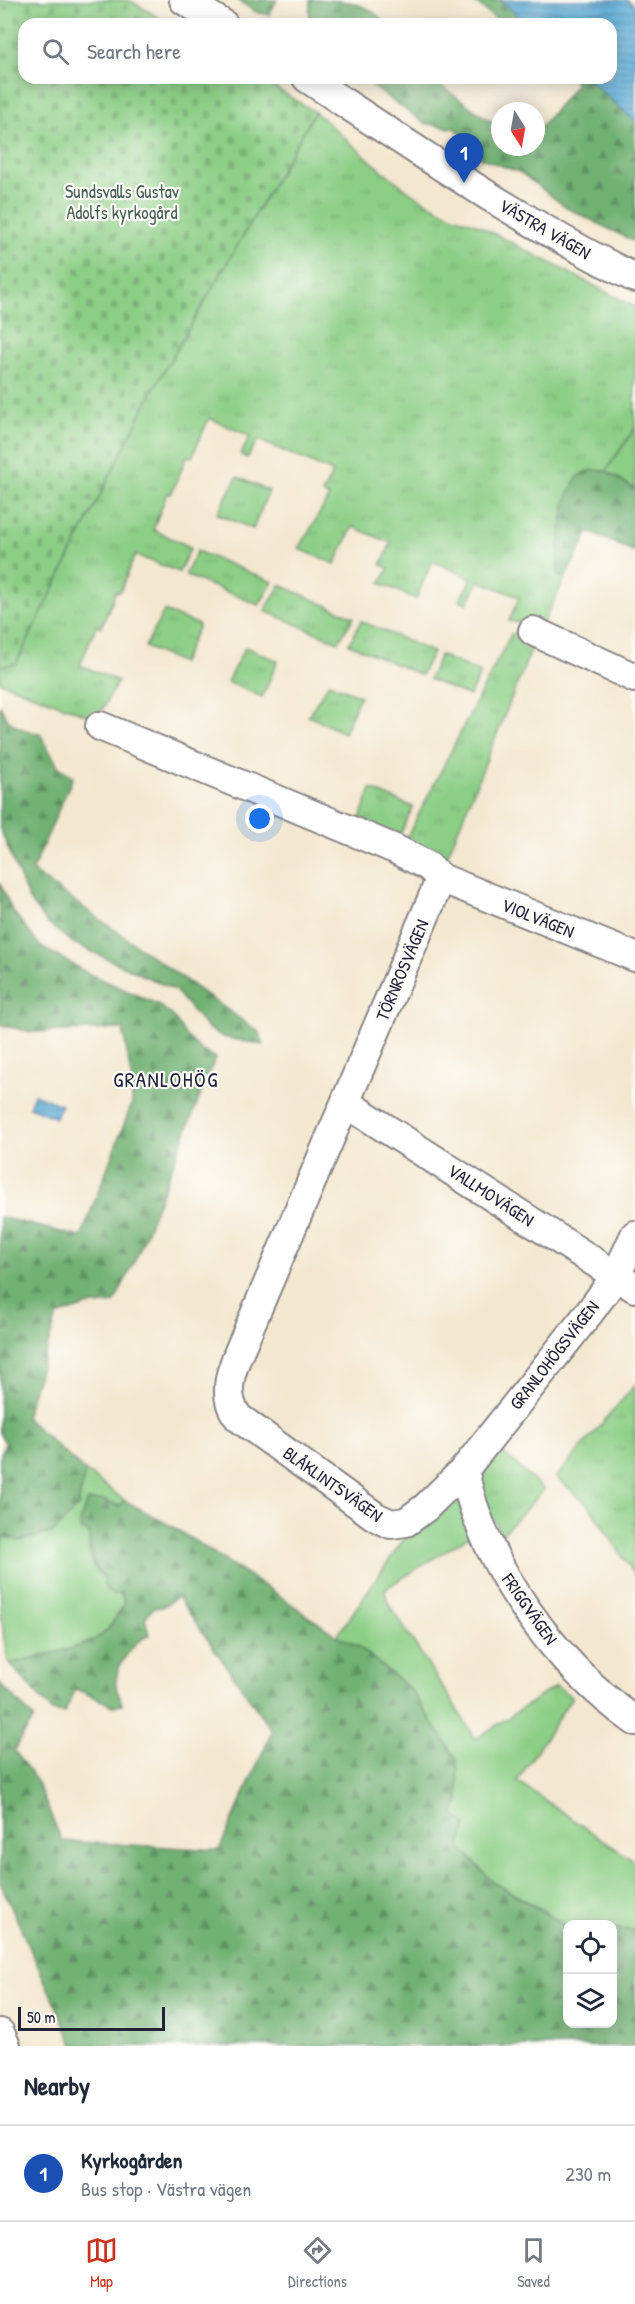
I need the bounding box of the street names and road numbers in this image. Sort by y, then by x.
street label: VÄSTRA VÄGEN [495,193,595,265]
street label: VIOLVÄGEN [498,892,578,944]
street label: TÖRNROSVÄGEN [369,916,435,1024]
street label: VALLMOVÄGEN [443,1158,539,1232]
street label: GRANLOHÖGSVÄGEN [503,1295,605,1415]
street label: BLÅKLINTSVÄGEN [278,1440,388,1528]
street label: FRIGGVÄGEN [496,1568,564,1650]

